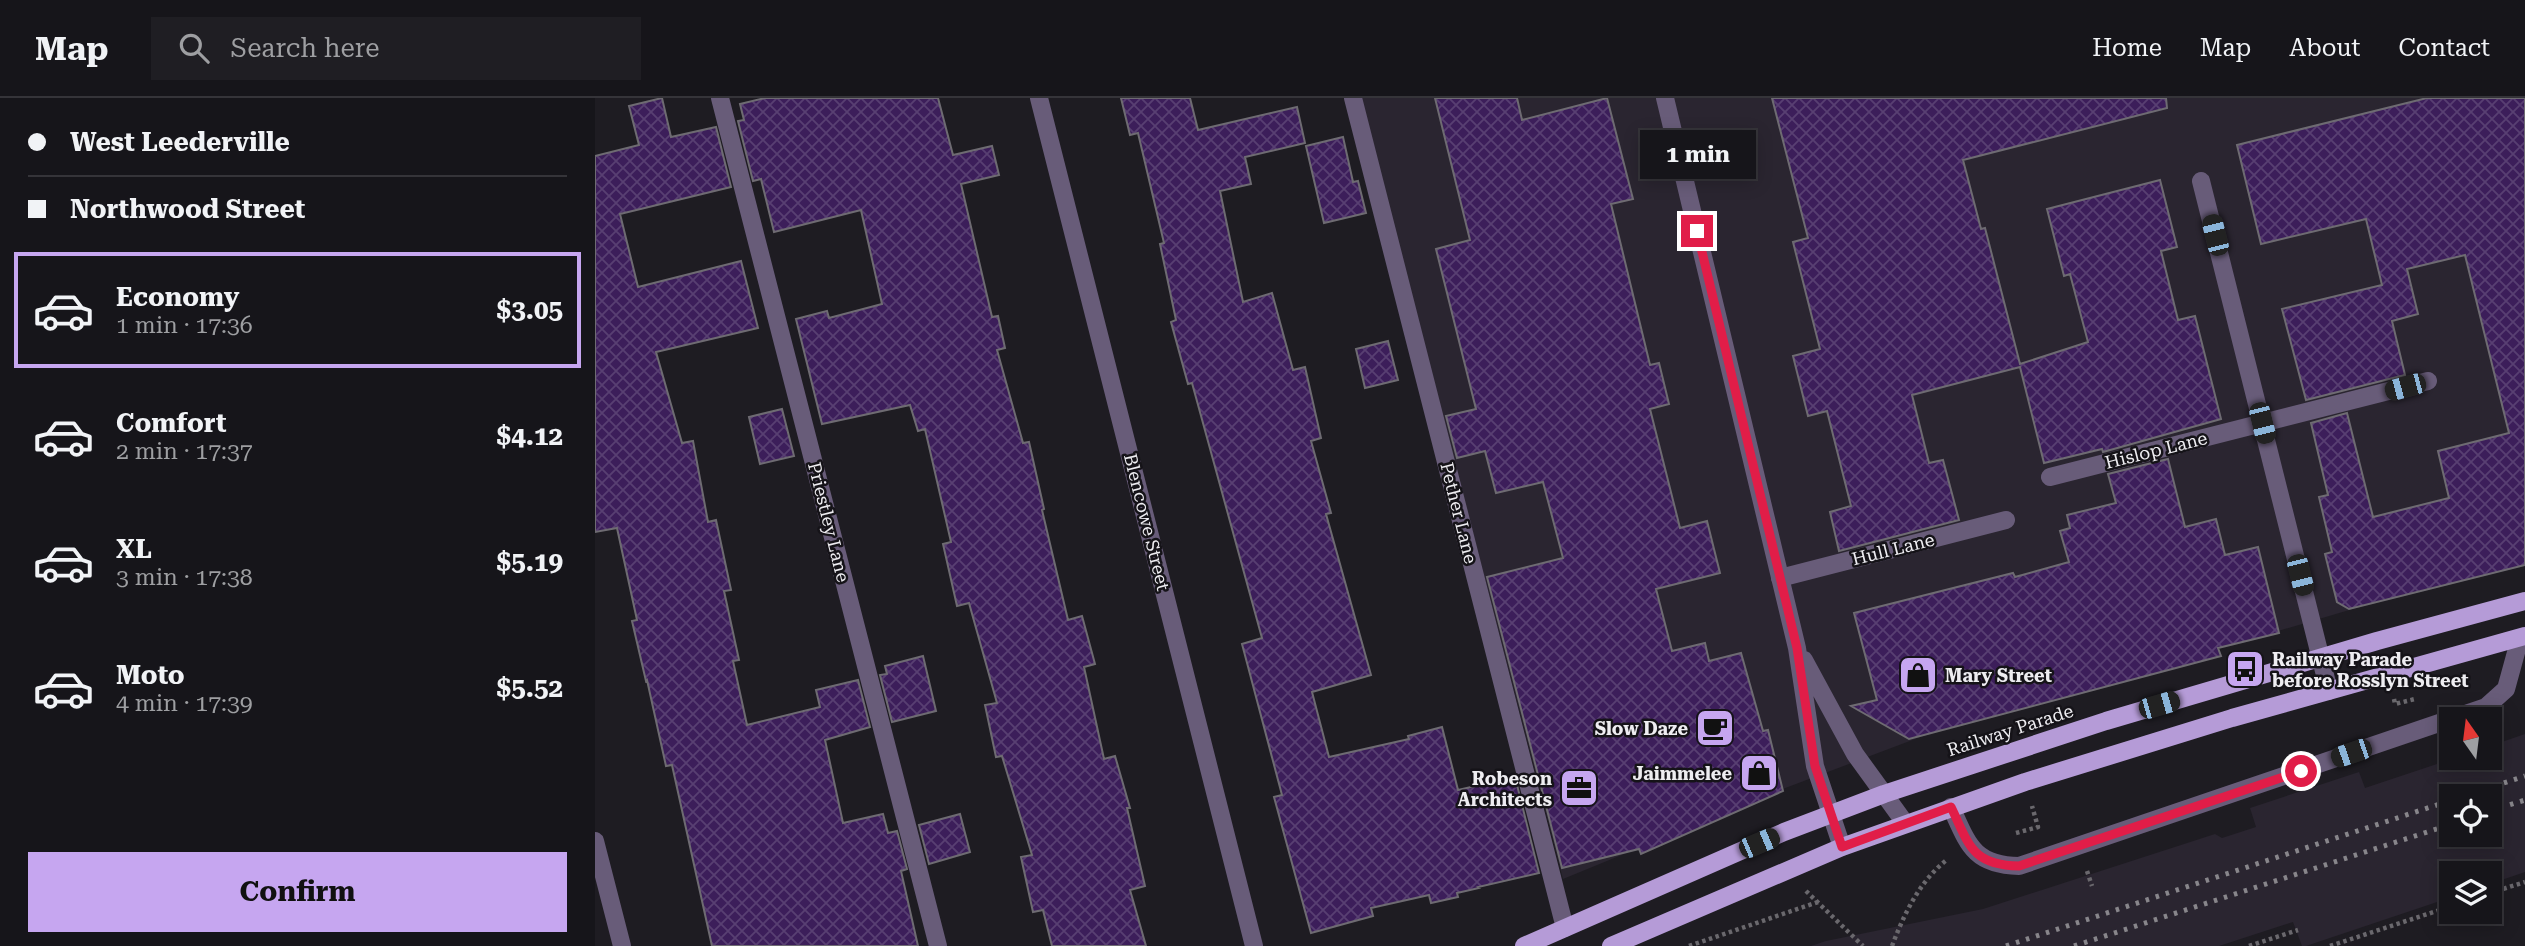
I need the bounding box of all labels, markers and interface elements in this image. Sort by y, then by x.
search box [151,17,641,80]
text: Map [35,29,109,68]
icon: search [175,29,213,67]
text: Search here [231,33,380,63]
text: Home [2092,34,2162,62]
text: Map [2200,34,2251,62]
text: About [2289,34,2360,62]
text: Contact [2398,34,2490,62]
text: West Leederville [70,127,290,157]
callout: 1 min [1639,130,1755,178]
text: 1 min [1666,141,1730,168]
text: Northwood Street [70,194,305,224]
car [2200,212,2231,258]
route end [1681,215,1713,247]
icon: car [32,279,95,342]
text: Economy [116,282,239,312]
text: $3.05 [497,295,563,325]
text: 1 min · 17:36 [116,312,253,339]
car [2382,371,2429,403]
car [2247,400,2278,446]
icon: car [32,405,95,468]
text: Comfort [116,408,226,438]
text: $4.12 [497,421,563,451]
street label: Hislop Lane [2103,427,2210,473]
text: 2 min · 17:37 [116,438,253,465]
street label: Blencowe Street [1120,451,1174,593]
street label: Priestley Lane [804,460,854,584]
street label: Pether Lane [1436,460,1482,566]
street label: Hull Lane [1850,529,1937,569]
icon: car [32,531,95,594]
text: XL [116,534,152,564]
text: $5.19 [497,547,563,577]
car [2285,552,2316,598]
text: 3 min · 17:38 [116,564,253,591]
bus stop icon: Railway Parade before Rosslyn Street [2224,648,2266,690]
place label: Railway Parade before Rosslyn Street [2272,649,2469,691]
shop icon: Mary Street [1897,654,1939,696]
icon: car [32,657,95,720]
text: Moto [116,660,185,690]
place label: Mary Street [1945,665,2052,686]
text: $5.52 [497,673,563,703]
car [2136,689,2183,721]
text: 4 min · 17:39 [116,690,253,717]
street label: Railway Parade [1944,700,2076,760]
cafe icon: Slow Daze [1694,707,1736,749]
north arrow [2439,707,2503,770]
map controls [2439,707,2502,924]
place label: Slow Daze [1595,718,1688,739]
car [2328,736,2375,770]
shop icon: Jaimmelee [1738,752,1780,794]
route start [2285,755,2317,787]
place label: Jaimmelee [1633,763,1732,784]
office icon: Robeson Architects [1558,767,1600,809]
place label: Robeson Architects [1458,768,1552,810]
button: locate [2439,784,2502,847]
car [1736,825,1783,861]
button: Confirm [28,852,567,932]
button: layers [2439,861,2502,924]

